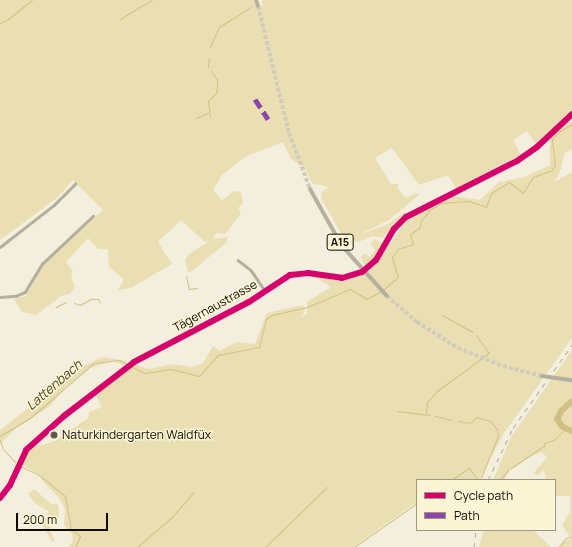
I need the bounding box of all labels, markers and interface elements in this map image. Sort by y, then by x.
road number: A15 [326,233,354,251]
street label: Tägernaustrasse [170,277,260,335]
water label: Lattenbach [23,357,85,413]
place label: Naturkindergarten Waldfüx [62,428,211,442]
marker: Naturkindergarten Waldfüx [49,430,59,440]
legend [416,479,556,531]
text: Cycle path [454,487,513,504]
scale bar [18,505,110,531]
text: Path [454,507,480,524]
text: 200 m [23,511,57,528]

